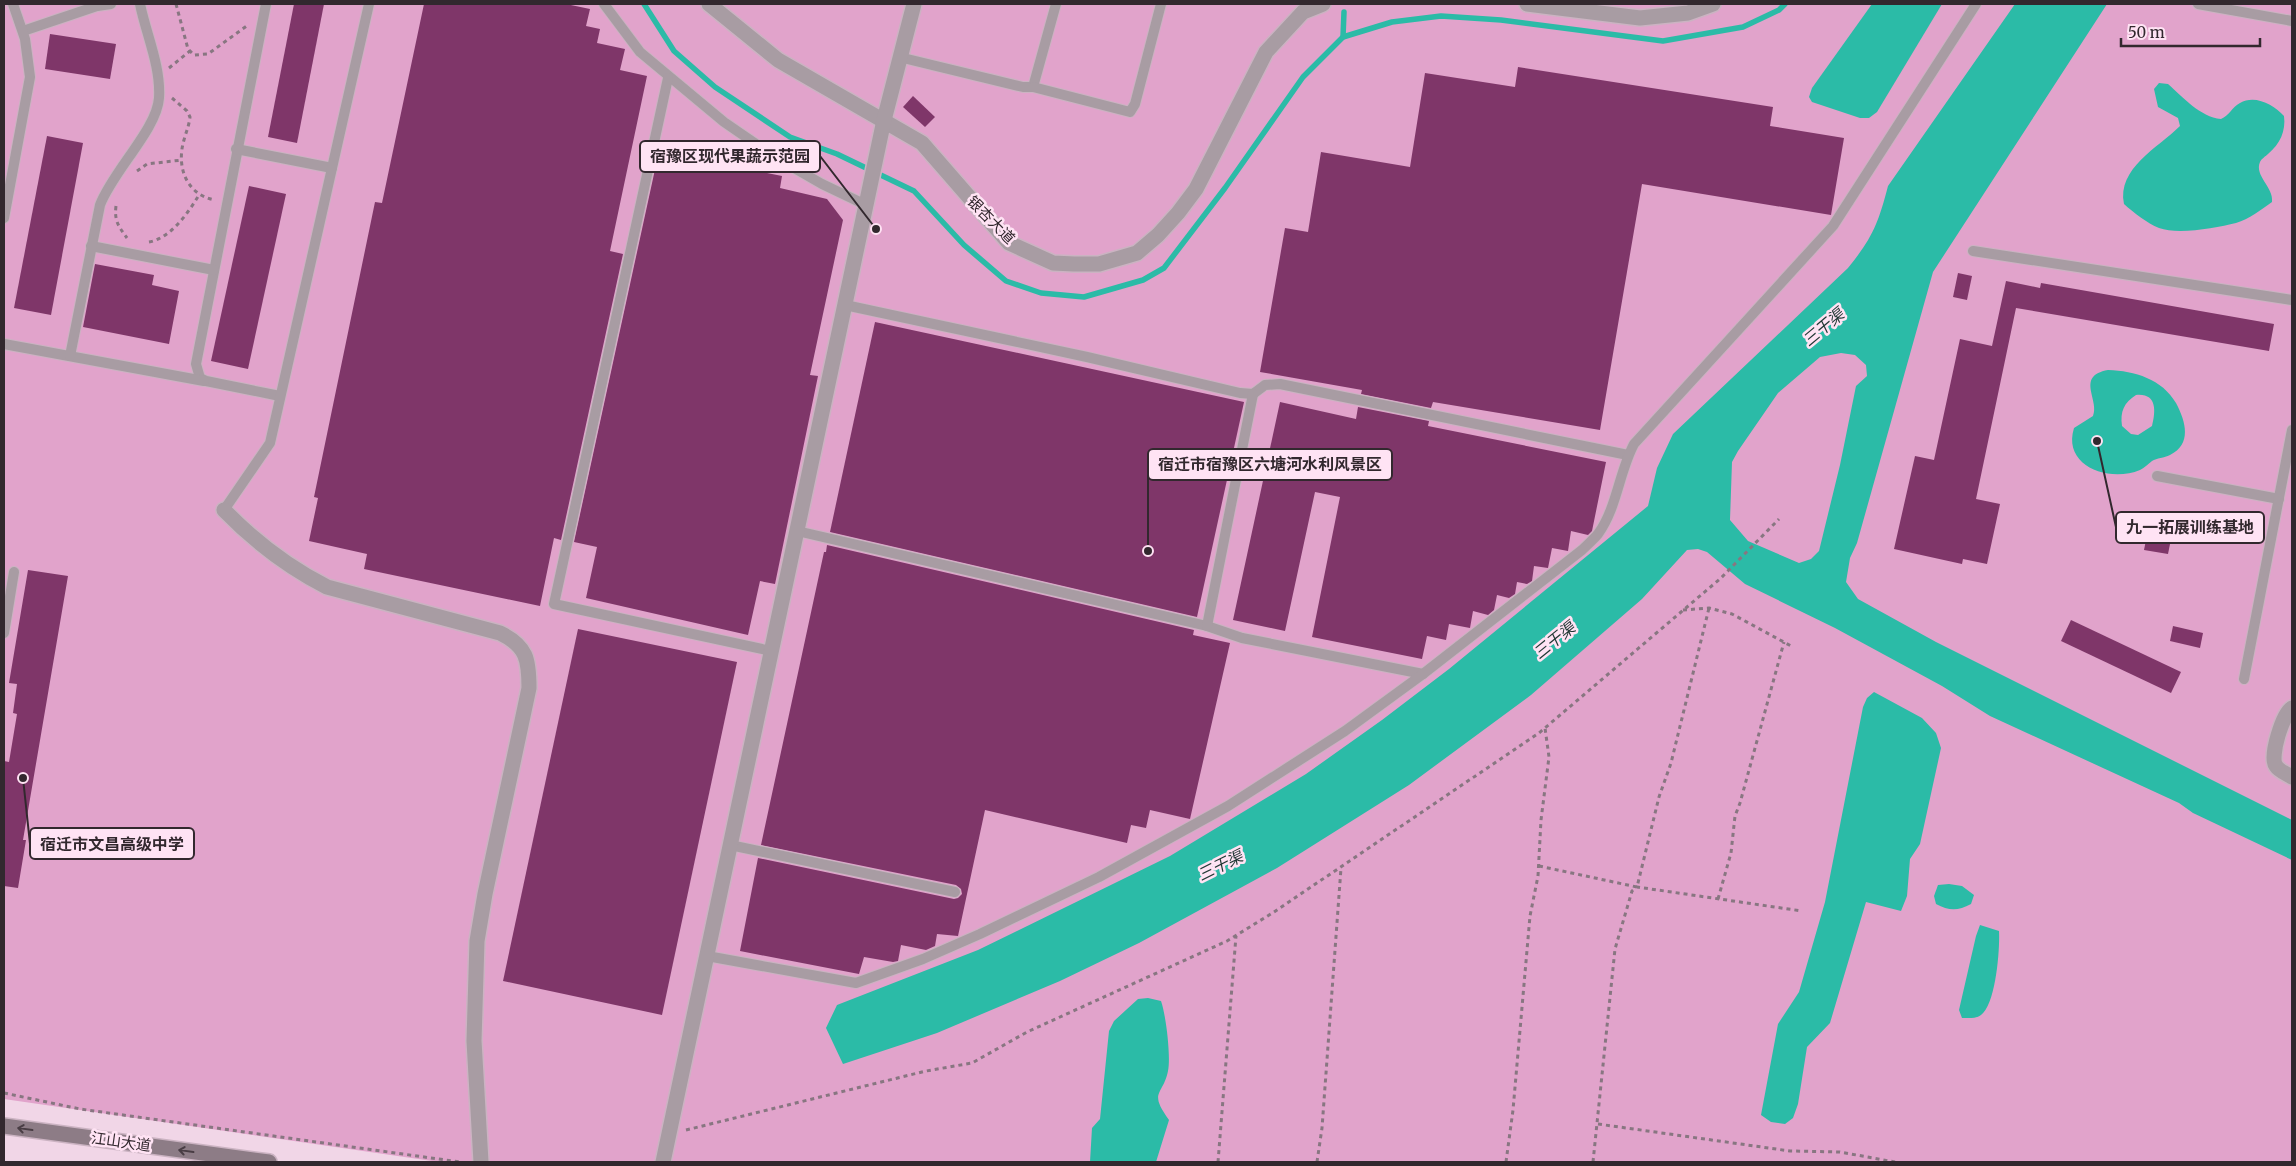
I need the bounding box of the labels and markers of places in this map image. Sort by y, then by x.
callout: 宿豫区现代果蔬示范园 [640,141,820,172]
callout: 宿迁市宿豫区六塘河水利风景区 [1148,449,1392,480]
callout: 九一拓展训练基地 [2116,512,2264,543]
callout: 宿迁市文昌高级中学 [30,828,194,859]

